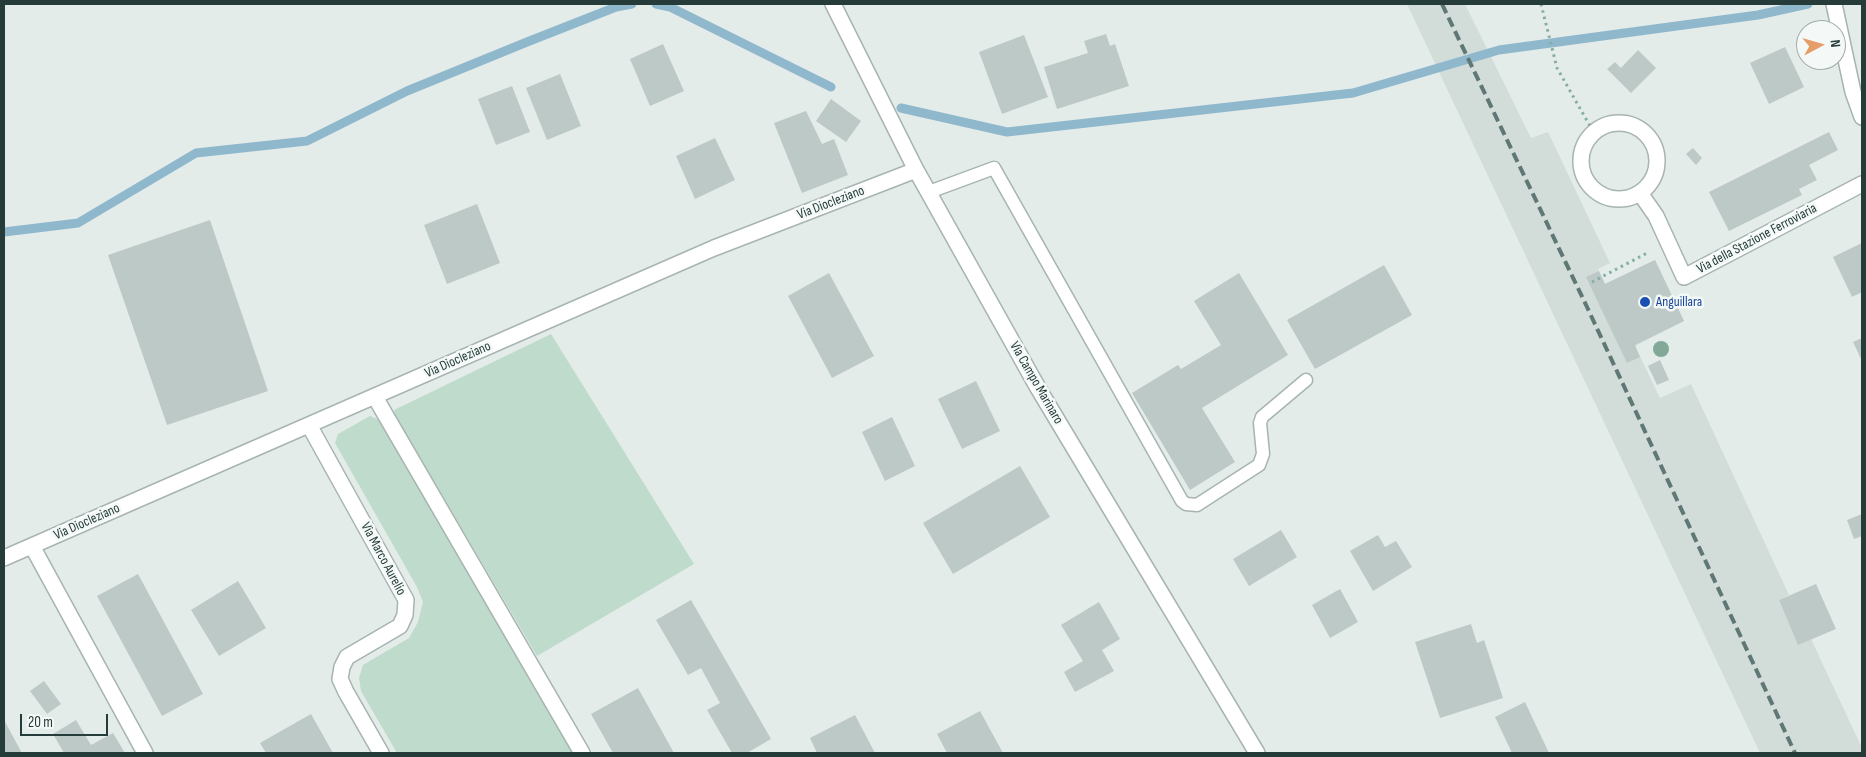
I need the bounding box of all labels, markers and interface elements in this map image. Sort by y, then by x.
north arrow [1796,20,1846,70]
text: N [1827,39,1844,48]
street label: Via Diocleziano [795,183,867,223]
street label: Via della Stazione Ferroviaria [1694,200,1820,278]
place label: Anguillara [1656,294,1702,310]
marker: Anguillara [1638,295,1652,309]
street label: Via Diocleziano [422,338,494,382]
street label: Via Campo Marinaro [1006,339,1066,427]
street label: Via Diocleziano [51,500,123,544]
street label: Via Marco Aurelio [357,520,409,598]
scale bar [22,704,110,736]
text: 20 m [28,713,53,732]

